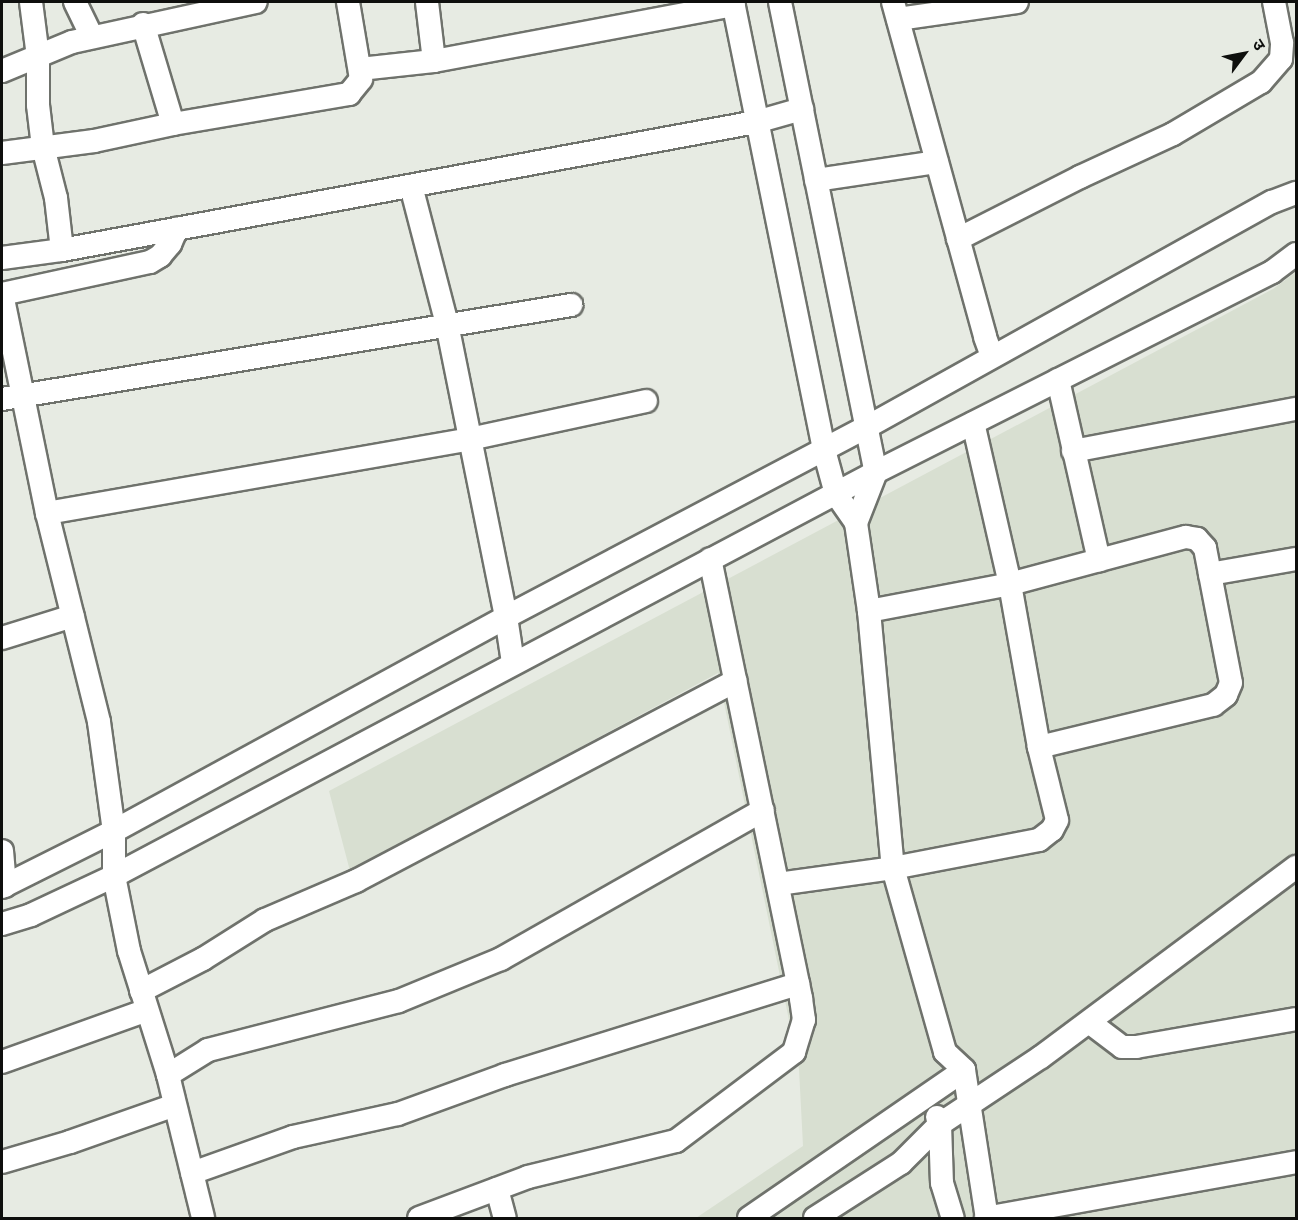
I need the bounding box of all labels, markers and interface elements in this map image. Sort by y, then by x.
north arrow [1214,24,1274,84]
text: उ [1247,34,1272,55]

